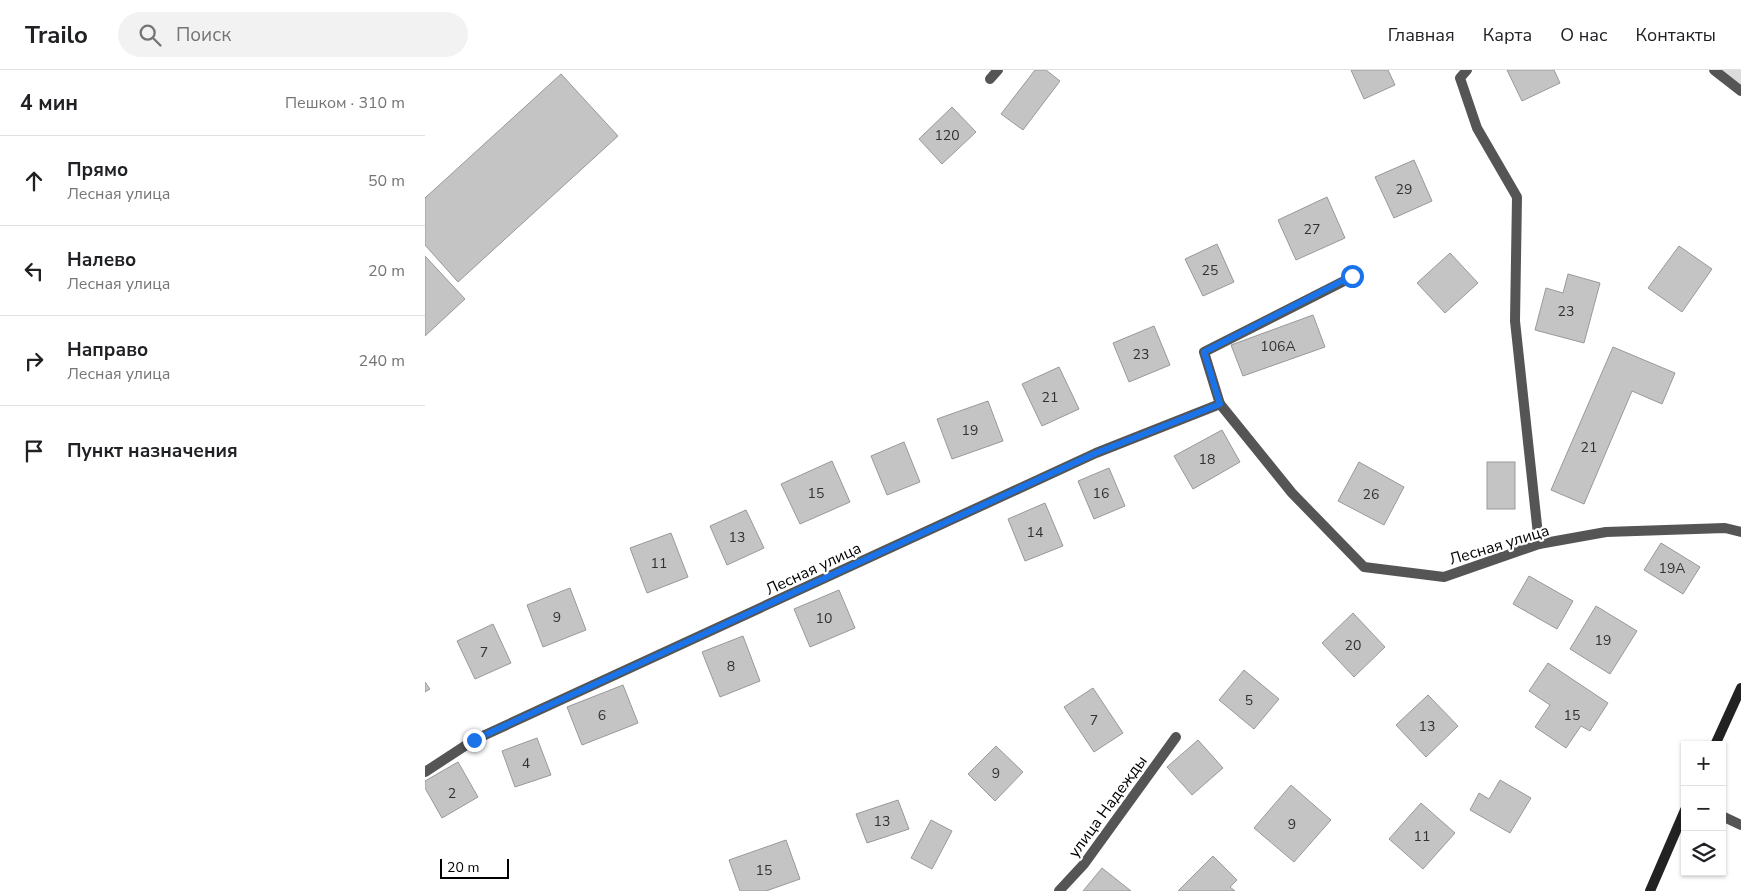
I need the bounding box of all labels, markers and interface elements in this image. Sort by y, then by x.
search box [118,12,468,57]
text: Trailo [25,19,88,51]
icon: search [136,21,164,49]
text: Поиск [176,22,231,48]
text: Главная [1388,23,1455,47]
text: Карта [1483,23,1532,47]
text: О нас [1560,23,1608,47]
text: Контакты [1636,23,1716,47]
text: 4 мин [20,89,78,117]
text: Пешком · 310 m [285,92,405,114]
house number: 120 [934,126,960,145]
text: Прямо [67,157,128,183]
icon: ahead [20,167,48,195]
text: 50 m [368,170,405,192]
house number: 29 [1396,180,1412,199]
text: Лесная улица [67,183,170,205]
house number: 27 [1304,220,1320,239]
text: Налево [67,247,136,273]
icon: left [20,257,48,285]
text: 20 m [368,260,405,282]
house number: 25 [1202,261,1218,280]
route start [1341,265,1364,288]
text: Лесная улица [67,273,170,295]
house number: 23 [1558,302,1574,321]
text: Направо [67,337,148,363]
house number: 106А [1260,337,1296,356]
house number: 23 [1133,345,1149,364]
icon: right [20,347,48,375]
text: 240 m [358,350,405,372]
text: Лесная улица [67,363,170,385]
house number: 21 [1042,388,1058,407]
house number: 19 [962,421,978,440]
icon: arrive [20,437,48,465]
text: Пункт назначения [67,438,238,464]
house number: 21 [1581,438,1597,457]
house number: 18 [1199,450,1215,469]
house number: 15 [808,484,824,503]
house number: 16 [1093,484,1109,503]
house number: 26 [1363,485,1379,504]
street label: Лесная улица [1447,519,1552,571]
house number: 14 [1027,523,1043,542]
house number: 13 [729,528,745,547]
street label: Лесная улица [762,537,865,601]
house number: 11 [651,554,667,573]
house number: 19А [1658,559,1686,578]
house number: 9 [553,608,561,627]
house number: 10 [816,609,832,628]
house number: 19 [1595,631,1611,650]
house number: 20 [1345,636,1361,655]
house number: 7 [480,643,488,662]
house number: 8 [727,657,735,676]
house number: 5 [1245,691,1253,710]
house number: 6 [598,706,606,725]
house number: 15 [1564,706,1580,725]
house number: 7 [1090,711,1098,730]
house number: 13 [1419,717,1435,736]
route end [463,729,486,752]
map controls [1681,741,1726,876]
button: + [1681,741,1726,786]
street label: улица Надежды [1063,751,1152,862]
house number: 4 [522,754,530,773]
house number: 9 [992,764,1000,783]
house number: 2 [448,784,456,803]
button: − [1681,786,1726,831]
house number: 13 [874,812,890,831]
house number: 9 [1288,815,1296,834]
house number: 11 [1414,827,1430,846]
button: layers [1681,831,1726,876]
scale bar [440,856,509,879]
text: 20 m [447,858,479,877]
house number: 15 [756,861,772,880]

